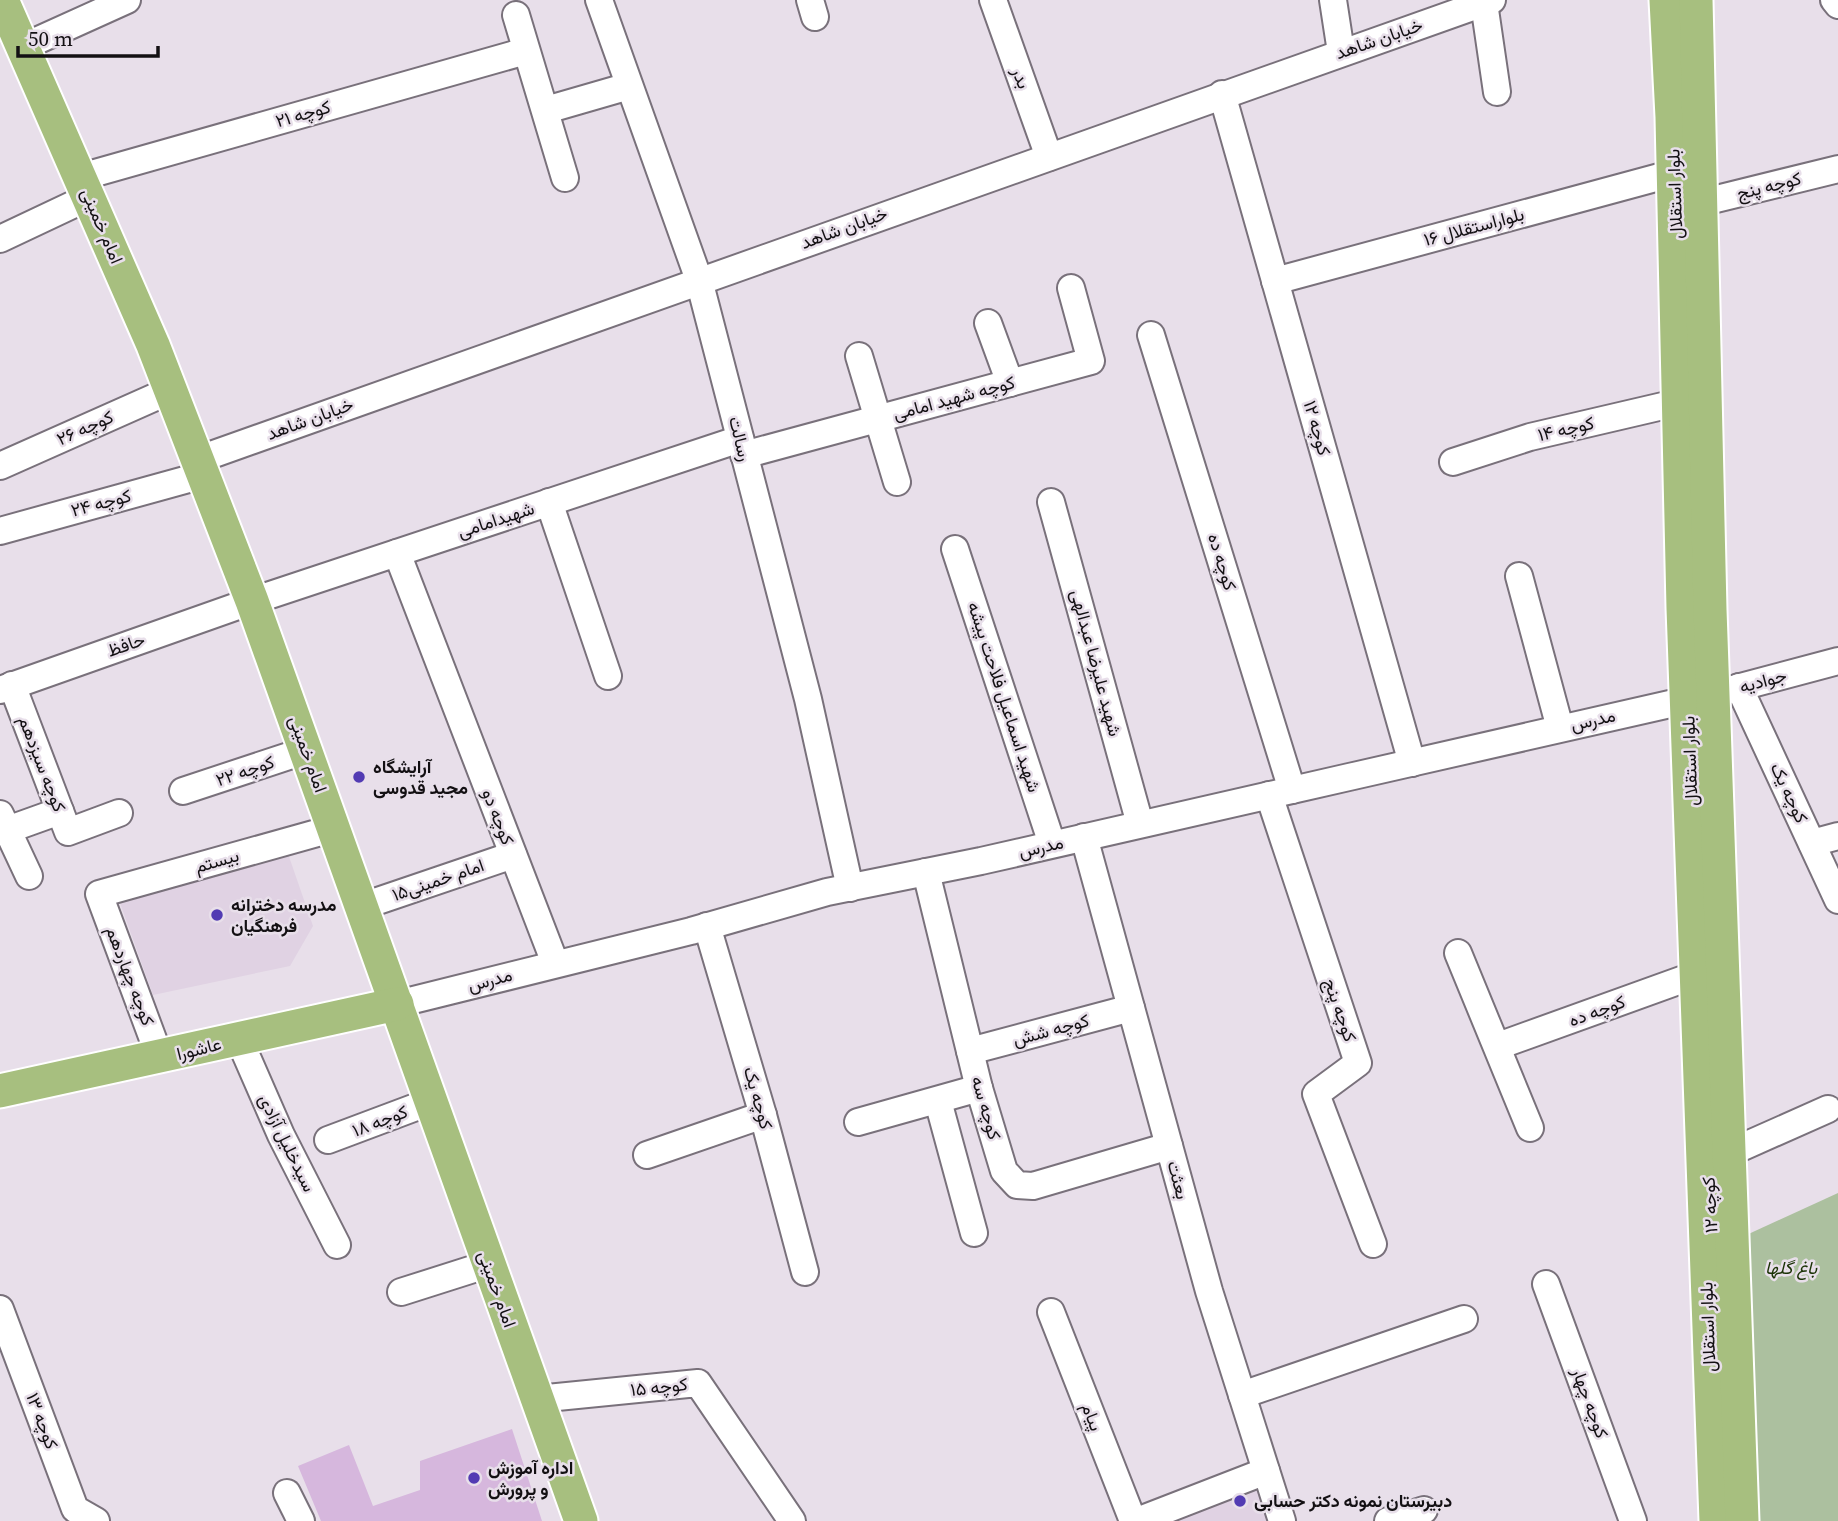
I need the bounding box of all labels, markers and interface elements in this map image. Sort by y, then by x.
street label: خیابان شاهد [1332,12,1426,65]
scale bar [18,14,158,58]
text: 50 m [28,24,73,53]
street label: بدر [1006,63,1037,92]
street label: کوچه ۲۱ [272,94,333,133]
street label: بلوار استقلال [1660,149,1689,240]
street label: کوچه پنج [1734,165,1804,206]
street label: امام خمینی [75,184,130,268]
street label: خیابان شاهد [797,200,891,255]
street label: بلواراستقلال ۱۶ [1421,201,1527,252]
street label: کوچه شهید امامی [890,369,1018,426]
street label: خیابان شاهد [263,391,357,446]
street label: کوچه ۱۲ [1298,397,1337,458]
street label: کوچه ۲۶ [52,404,117,451]
street label: کوچه ۱۴ [1535,410,1597,447]
street label: رسالت [723,414,758,464]
street label: کوچه ۲۴ [68,483,134,523]
street label: شهیدامامی [454,495,537,544]
street label: کوچه ده [1202,530,1243,594]
street label: شهید علیرضا عبدالهی [1065,587,1128,739]
street label: شهید اسماعیل فلاحت پیشه [962,598,1047,795]
street label: حافظ [103,626,148,663]
street label: جوادیه [1737,662,1789,699]
street label: مدرس [1568,702,1618,737]
street label: کوچه سیزدهم [13,712,72,815]
street label: امام خمینی [283,712,334,796]
street label: بلوار استقلال [1675,716,1704,807]
street label: کوچه ۲۲ [212,749,277,792]
place label: آرایشگاه مجید قدوسی [373,754,468,800]
street label: کوچه یک [1765,758,1814,827]
marker: آرایشگاه مجید قدوسی [351,769,367,785]
street label: کوچه دو [476,785,521,848]
street label: مدرس [1016,829,1066,864]
street label: بیستم [192,842,242,879]
street label: امام خمینی۱۵ [388,852,487,907]
place label: مدرسه دخترانه فرهنگیان [231,892,337,938]
marker: مدرسه دخترانه فرهنگیان [209,907,225,923]
street label: کوچه چهاردهم [100,923,161,1029]
street label: مدرس [465,962,515,997]
street label: کوچه پنج [1318,975,1363,1045]
street label: کوچه ده [1565,989,1629,1032]
street label: کوچه شش [1010,1007,1092,1052]
street label: عاشورا [174,1031,224,1066]
street label: کوچه یک [738,1064,779,1132]
street label: کوچه سه [965,1073,1007,1143]
street label: سیدخلیل آزادی [253,1090,322,1196]
street label: کوچه ۱۸ [349,1099,411,1142]
street label: بعثت [1161,1158,1196,1202]
street label: کوچه ۱۲ [1696,1176,1723,1234]
street label: امام خمینی [472,1247,523,1331]
park label: باغ گلها [1765,1255,1818,1281]
street label: بلوار استقلال [1693,1282,1722,1373]
street label: کوچه چهار [1566,1363,1615,1442]
street label: کوچه ۱۵ [629,1371,689,1402]
street label: کوچه ۱۳ [20,1389,65,1453]
street label: پیام [1076,1399,1109,1434]
place label: اداره آموزش و پرورش [488,1455,573,1501]
marker: اداره آموزش و پرورش [466,1470,482,1486]
place label: دبیرستان نمونه دکتر حسابی [1254,1488,1452,1513]
marker: دبیرستان نمونه دکتر حسابی [1232,1493,1248,1509]

